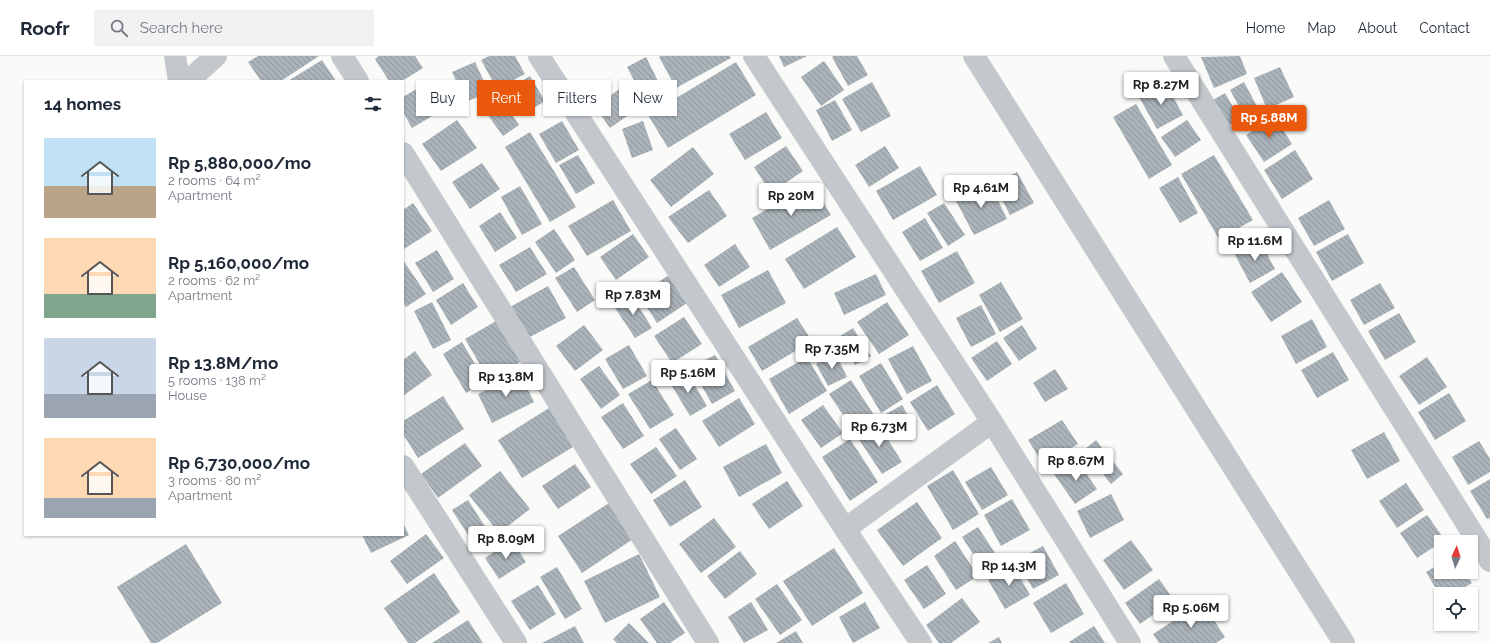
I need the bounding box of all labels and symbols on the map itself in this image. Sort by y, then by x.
pin: Rp 8.27M [1120,72,1202,106]
pin: Rp 5.88M [1228,105,1310,139]
pin: Rp 4.61M [940,175,1022,209]
pin: Rp 20M [758,183,824,217]
pin: Rp 11.6M [1214,228,1296,262]
pin: Rp 7.83M [592,282,674,316]
pin: Rp 7.35M [791,336,873,370]
pin: Rp 5.16M [647,360,729,394]
pin: Rp 13.8M [465,364,547,398]
pin: Rp 6.73M [838,414,920,448]
pin: Rp 8.67M [1035,448,1117,482]
pin: Rp 8.09M [465,526,547,560]
north arrow [1434,535,1478,579]
pin: Rp 14.3M [968,553,1050,587]
pin: Rp 5.06M [1150,595,1232,629]

